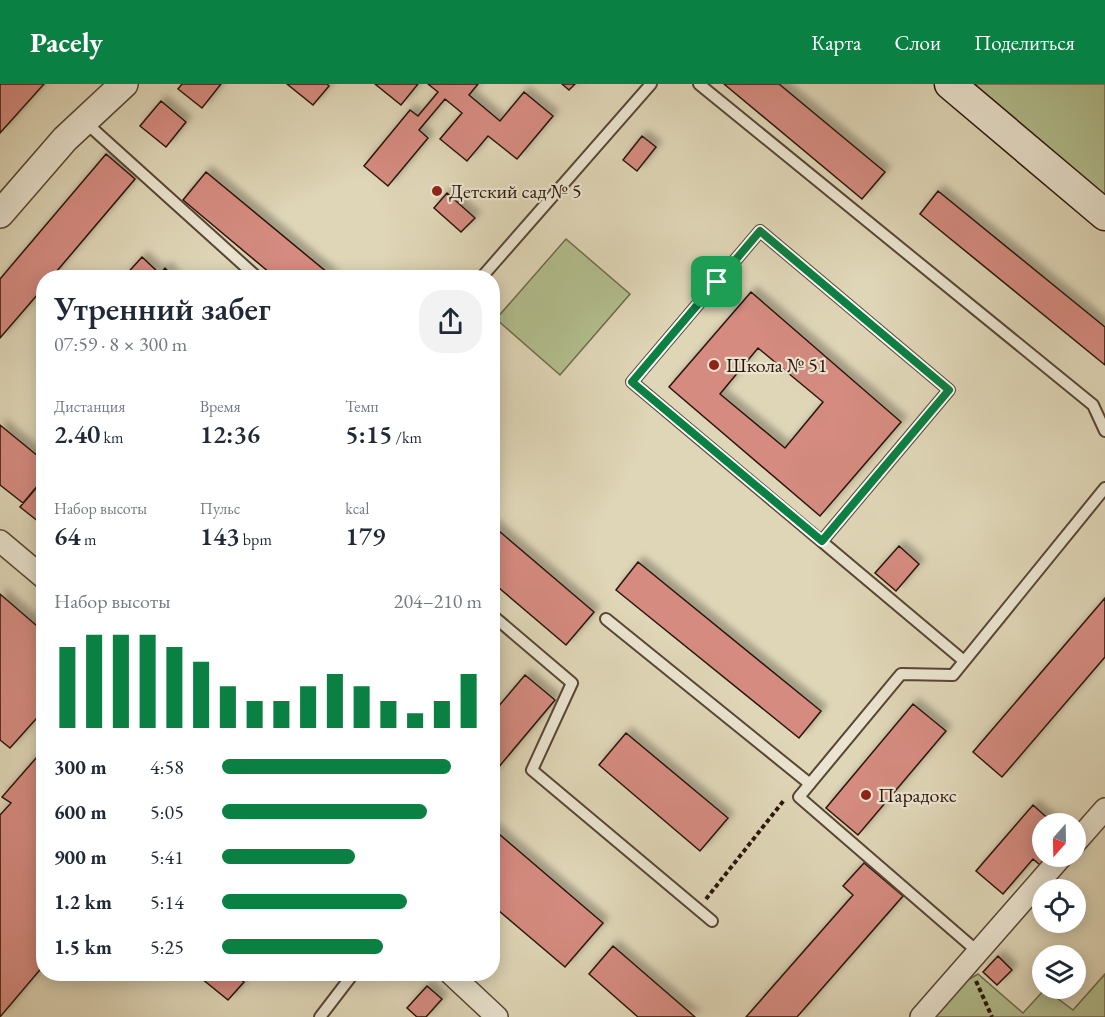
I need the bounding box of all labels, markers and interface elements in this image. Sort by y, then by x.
text: Pacely [30,24,103,60]
text: Карта [811,29,861,56]
text: Слои [894,29,941,56]
text: Поделиться [974,29,1075,56]
place label: Детский сад № 5 [449,178,581,204]
marker: Детский сад № 5 [430,184,444,198]
pin [691,256,742,307]
icon: arrive [700,265,733,298]
text: Утренний забег [54,287,271,330]
button: share [419,290,482,353]
text: 07:59 · 8 × 300 m [54,331,187,357]
place label: Школа № 51 [726,352,827,378]
marker: Школа № 51 [707,358,721,372]
text: Дистанция [54,396,125,417]
text: Время [200,396,241,417]
text: Темп [345,396,379,417]
text: 2.40 [54,417,100,451]
text: 12:36 [200,417,260,451]
text: 5:15 [345,417,392,451]
text: km [100,427,123,448]
text: /km [392,427,422,448]
text: Набор высоты [54,498,147,519]
text: Пульс [200,498,240,519]
text: kcal [345,498,369,519]
text: 64 [54,519,81,553]
text: 143 [200,519,240,553]
text: 179 [345,519,385,553]
text: m [81,529,96,550]
text: bpm [240,529,272,550]
text: Набор высоты [54,588,170,614]
text: 204–210 m [394,588,482,614]
text: 300 m [54,754,107,780]
text: 4:58 [150,754,184,780]
place label: Парадокс [878,782,957,808]
marker: Парадокс [859,788,873,802]
text: 600 m [54,799,107,825]
text: 5:05 [150,799,184,825]
north arrow [1032,813,1086,867]
map controls [1032,813,1086,999]
text: 900 m [54,844,107,870]
text: 5:41 [150,844,184,870]
button: locate [1032,879,1086,933]
text: 1.2 km [54,889,112,915]
text: 5:14 [150,889,184,915]
text: 1.5 km [54,934,112,960]
text: 5:25 [150,934,184,960]
button: layers [1032,945,1086,999]

